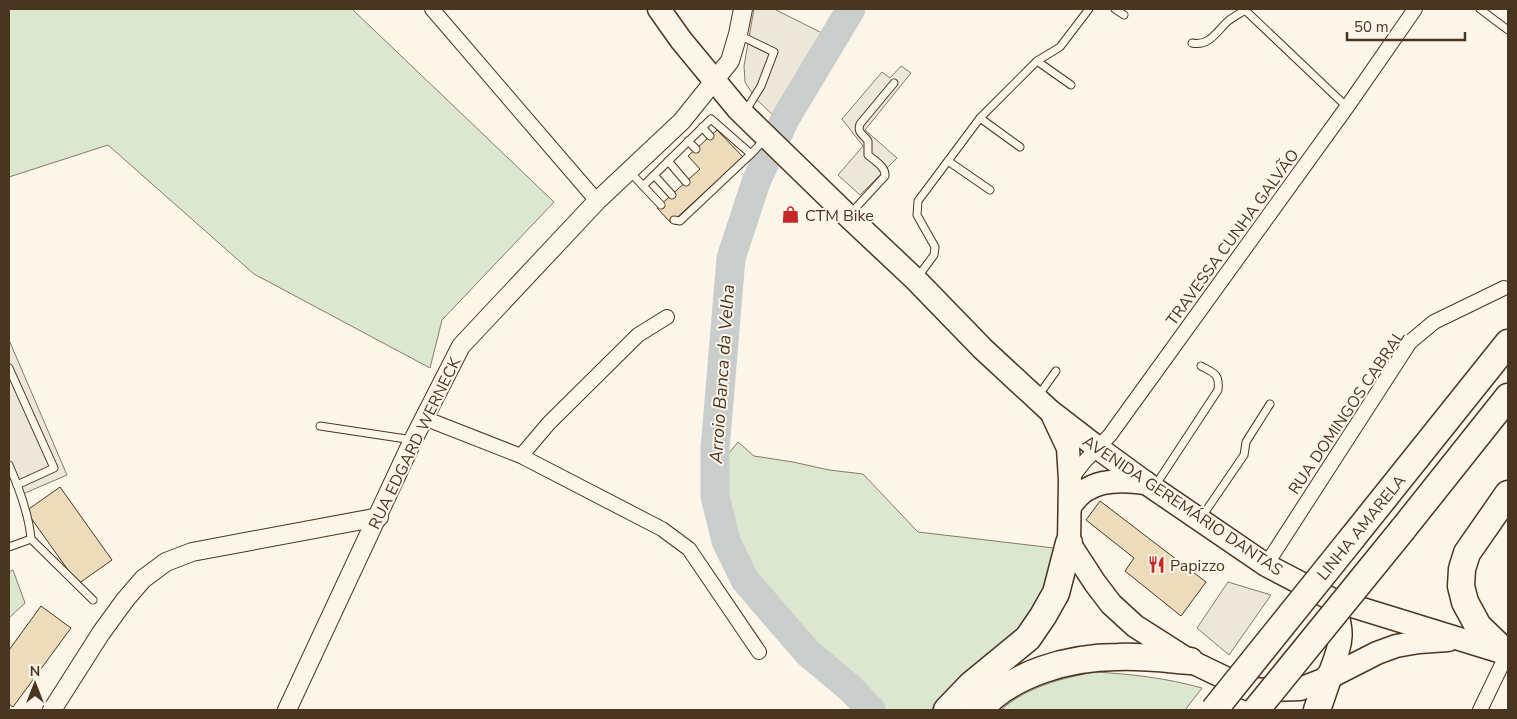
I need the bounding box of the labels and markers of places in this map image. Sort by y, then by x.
shop icon: CTM Bike [781,205,801,225]
place label: CTM Bike [805,205,874,227]
restaurant icon: Papizzo [1146,555,1166,575]
place label: Papizzo [1170,555,1225,577]

